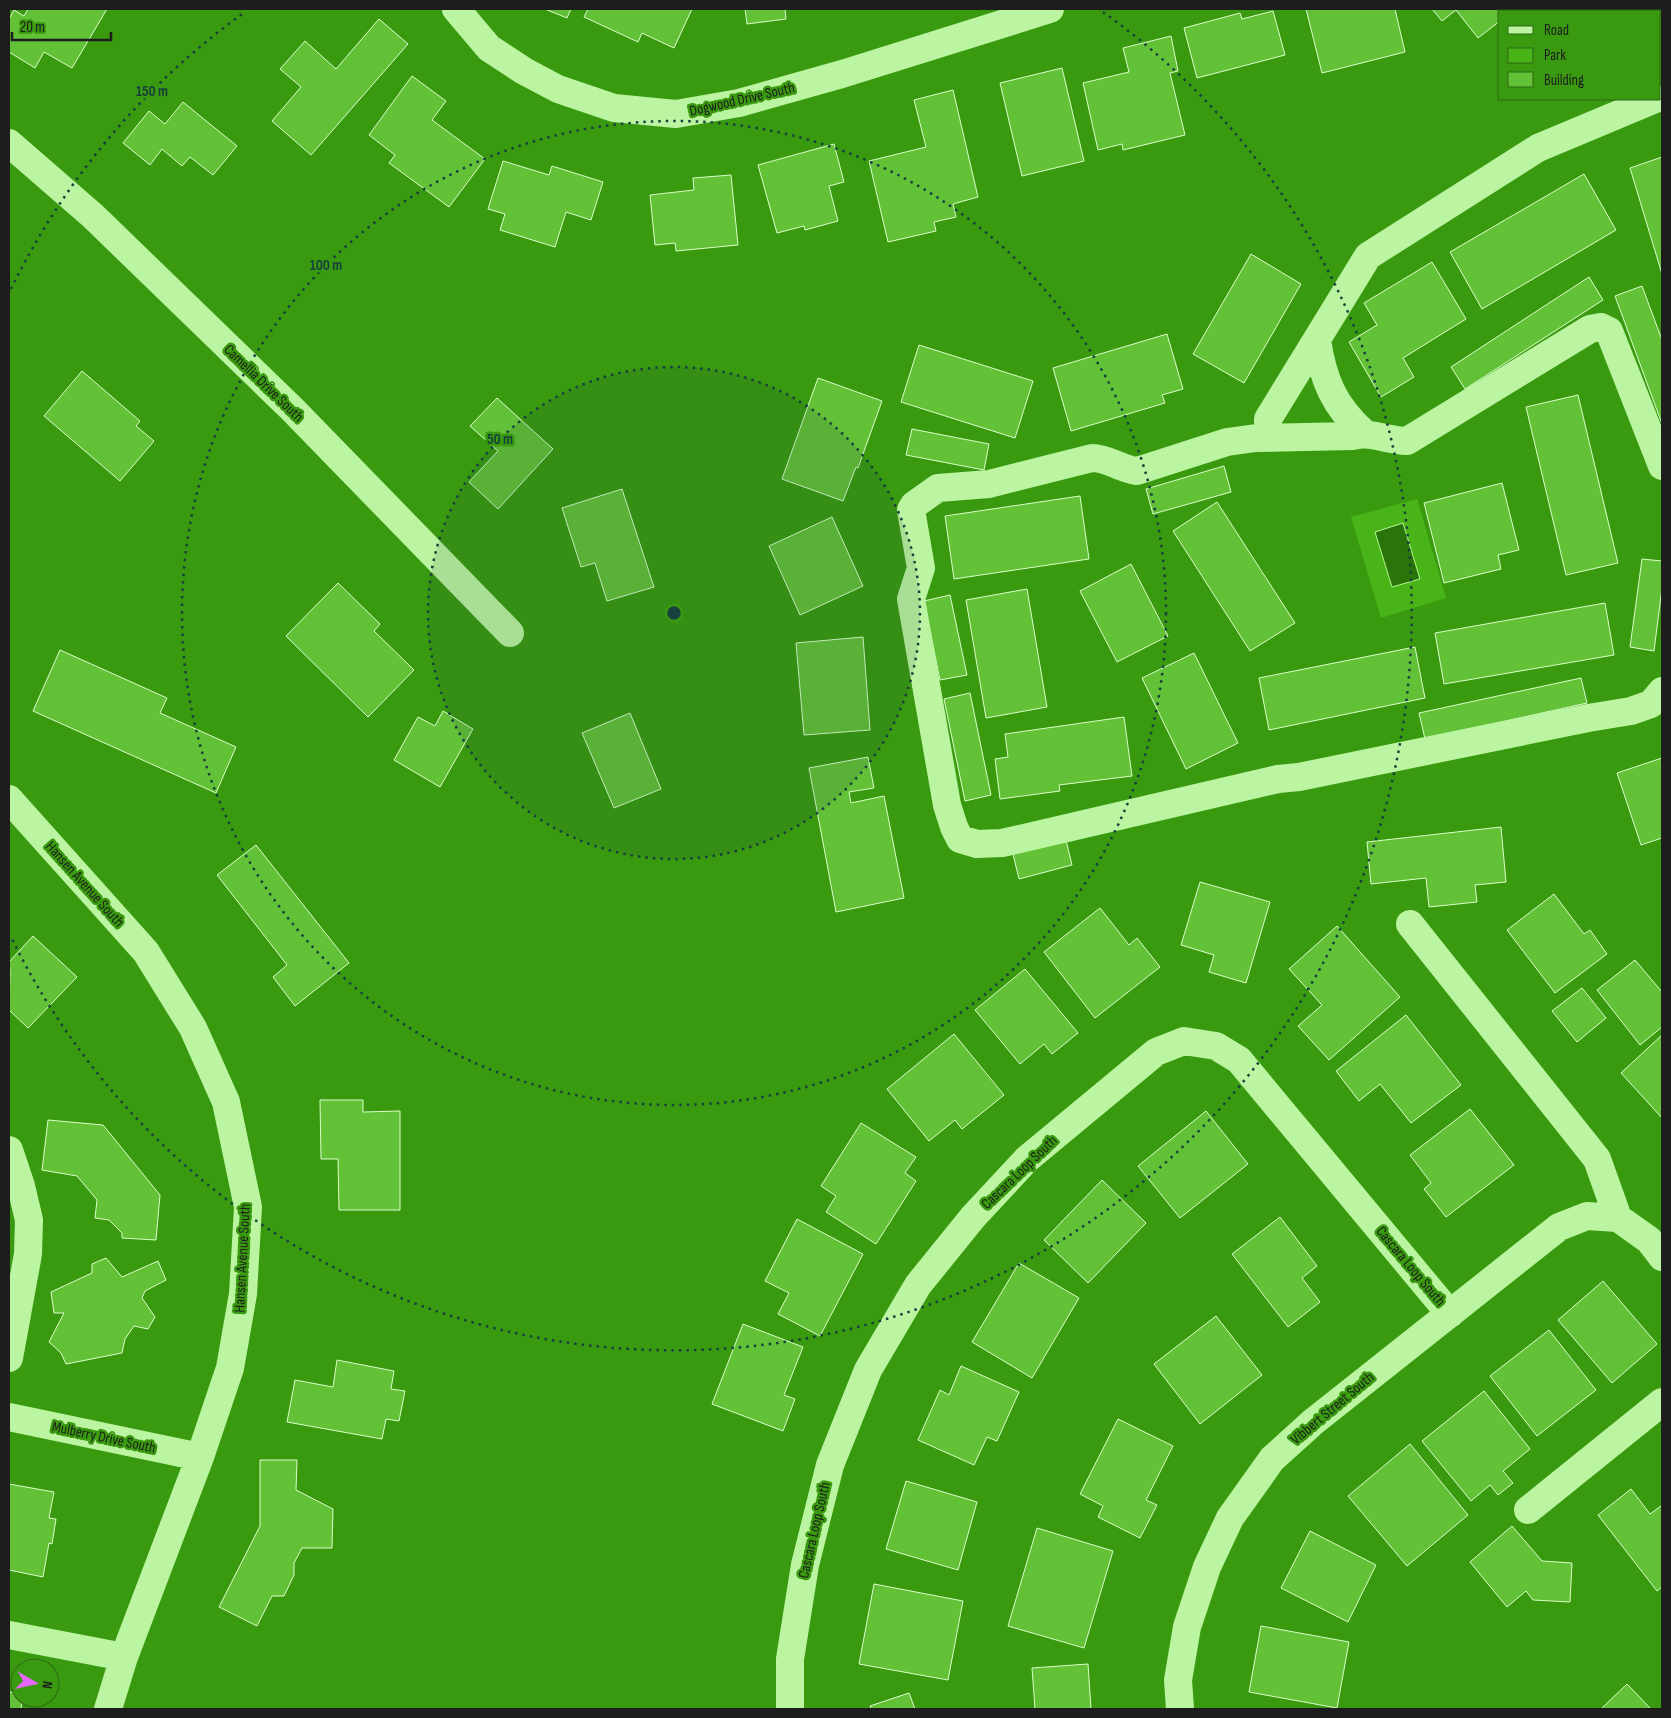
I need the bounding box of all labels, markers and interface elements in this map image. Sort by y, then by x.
scale bar [12,10,111,42]
legend [1498,10,1661,100]
text: 20 m [20,18,45,37]
text: Road [1544,21,1569,40]
text: Park [1544,46,1566,65]
text: Building [1544,71,1584,90]
street label: Dogwood Drive South [688,78,797,121]
text: 150 m [136,82,168,101]
text: 100 m [310,256,342,275]
street label: Camellia Drive South [220,340,308,426]
text: 50 m [487,430,513,449]
centre of rings [665,604,683,622]
street label: Hansen Avenue South [41,837,128,931]
street label: Cascara Loop South [977,1131,1061,1213]
street label: Hansen Avenue South [230,1203,255,1313]
street label: Cascara Loop South [1372,1223,1449,1310]
street label: Vibbert Street South [1287,1368,1378,1449]
street label: Mulberry Drive South [50,1417,158,1458]
street label: Cascara Loop South [794,1480,835,1580]
north arrow [10,1658,60,1708]
text: N [38,1680,56,1690]

